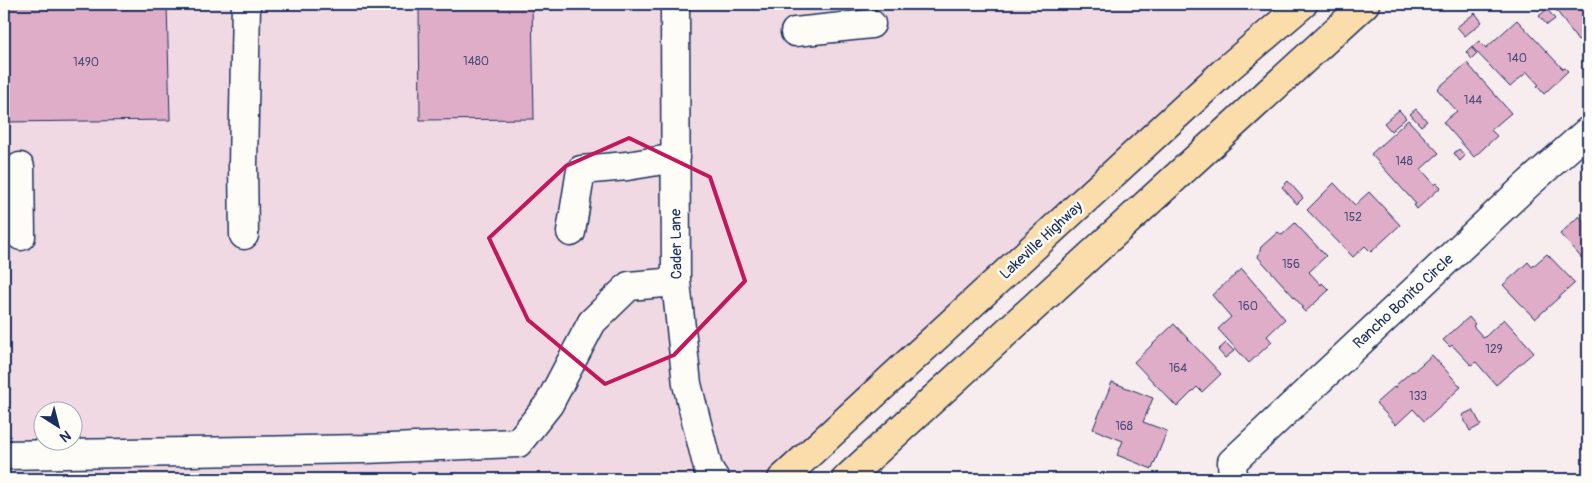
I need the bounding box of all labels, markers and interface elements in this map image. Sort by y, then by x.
house number: 140 [1507,51,1527,66]
house number: 1480 [463,54,489,69]
house number: 1490 [73,55,99,70]
house number: 144 [1464,93,1482,108]
house number: 148 [1395,154,1413,169]
street label: Lakeville Highway [996,197,1087,284]
street label: Cader Lane [666,208,687,279]
house number: 152 [1344,210,1362,225]
street label: Rancho Bonito Circle [1349,250,1458,353]
house number: 156 [1282,257,1300,272]
house number: 160 [1238,299,1258,314]
house number: 129 [1485,342,1503,357]
house number: 164 [1169,361,1187,376]
house number: 133 [1409,389,1427,404]
north arrow [32,400,82,450]
house number: 168 [1115,419,1133,434]
text: N [57,426,74,446]

